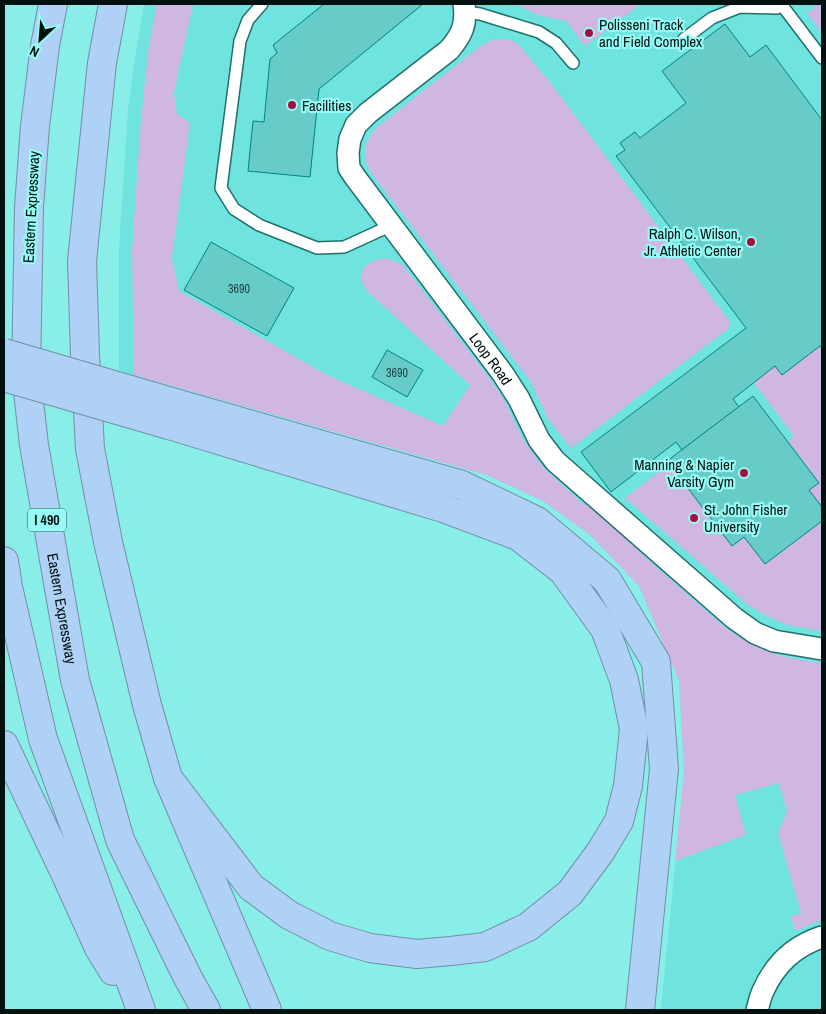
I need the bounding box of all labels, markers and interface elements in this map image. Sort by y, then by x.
place label: Polisseni Track and Field Complex [599,14,703,52]
north arrow [15,15,65,65]
marker: Polisseni Track and Field Complex [583,27,595,39]
text: N [27,42,42,62]
place label: Facilities [302,95,351,116]
marker: Facilities [286,99,298,111]
street label: Eastern Expressway [18,150,44,264]
place label: Ralph C. Wilson, Jr. Athletic Center [644,223,741,261]
marker: Ralph C. Wilson, Jr. Athletic Center [745,236,757,248]
house number: 3690 [228,281,250,297]
street label: Loop Road [465,328,518,389]
house number: 3690 [386,365,408,381]
place label: Manning & Napier Varsity Gym [634,454,734,492]
marker: Manning & Napier Varsity Gym [738,467,750,479]
place label: St. John Fisher University [704,499,787,537]
road number: I 490 [28,508,66,532]
marker: St. John Fisher University [688,512,700,524]
street label: Eastern Expressway [43,551,83,666]

